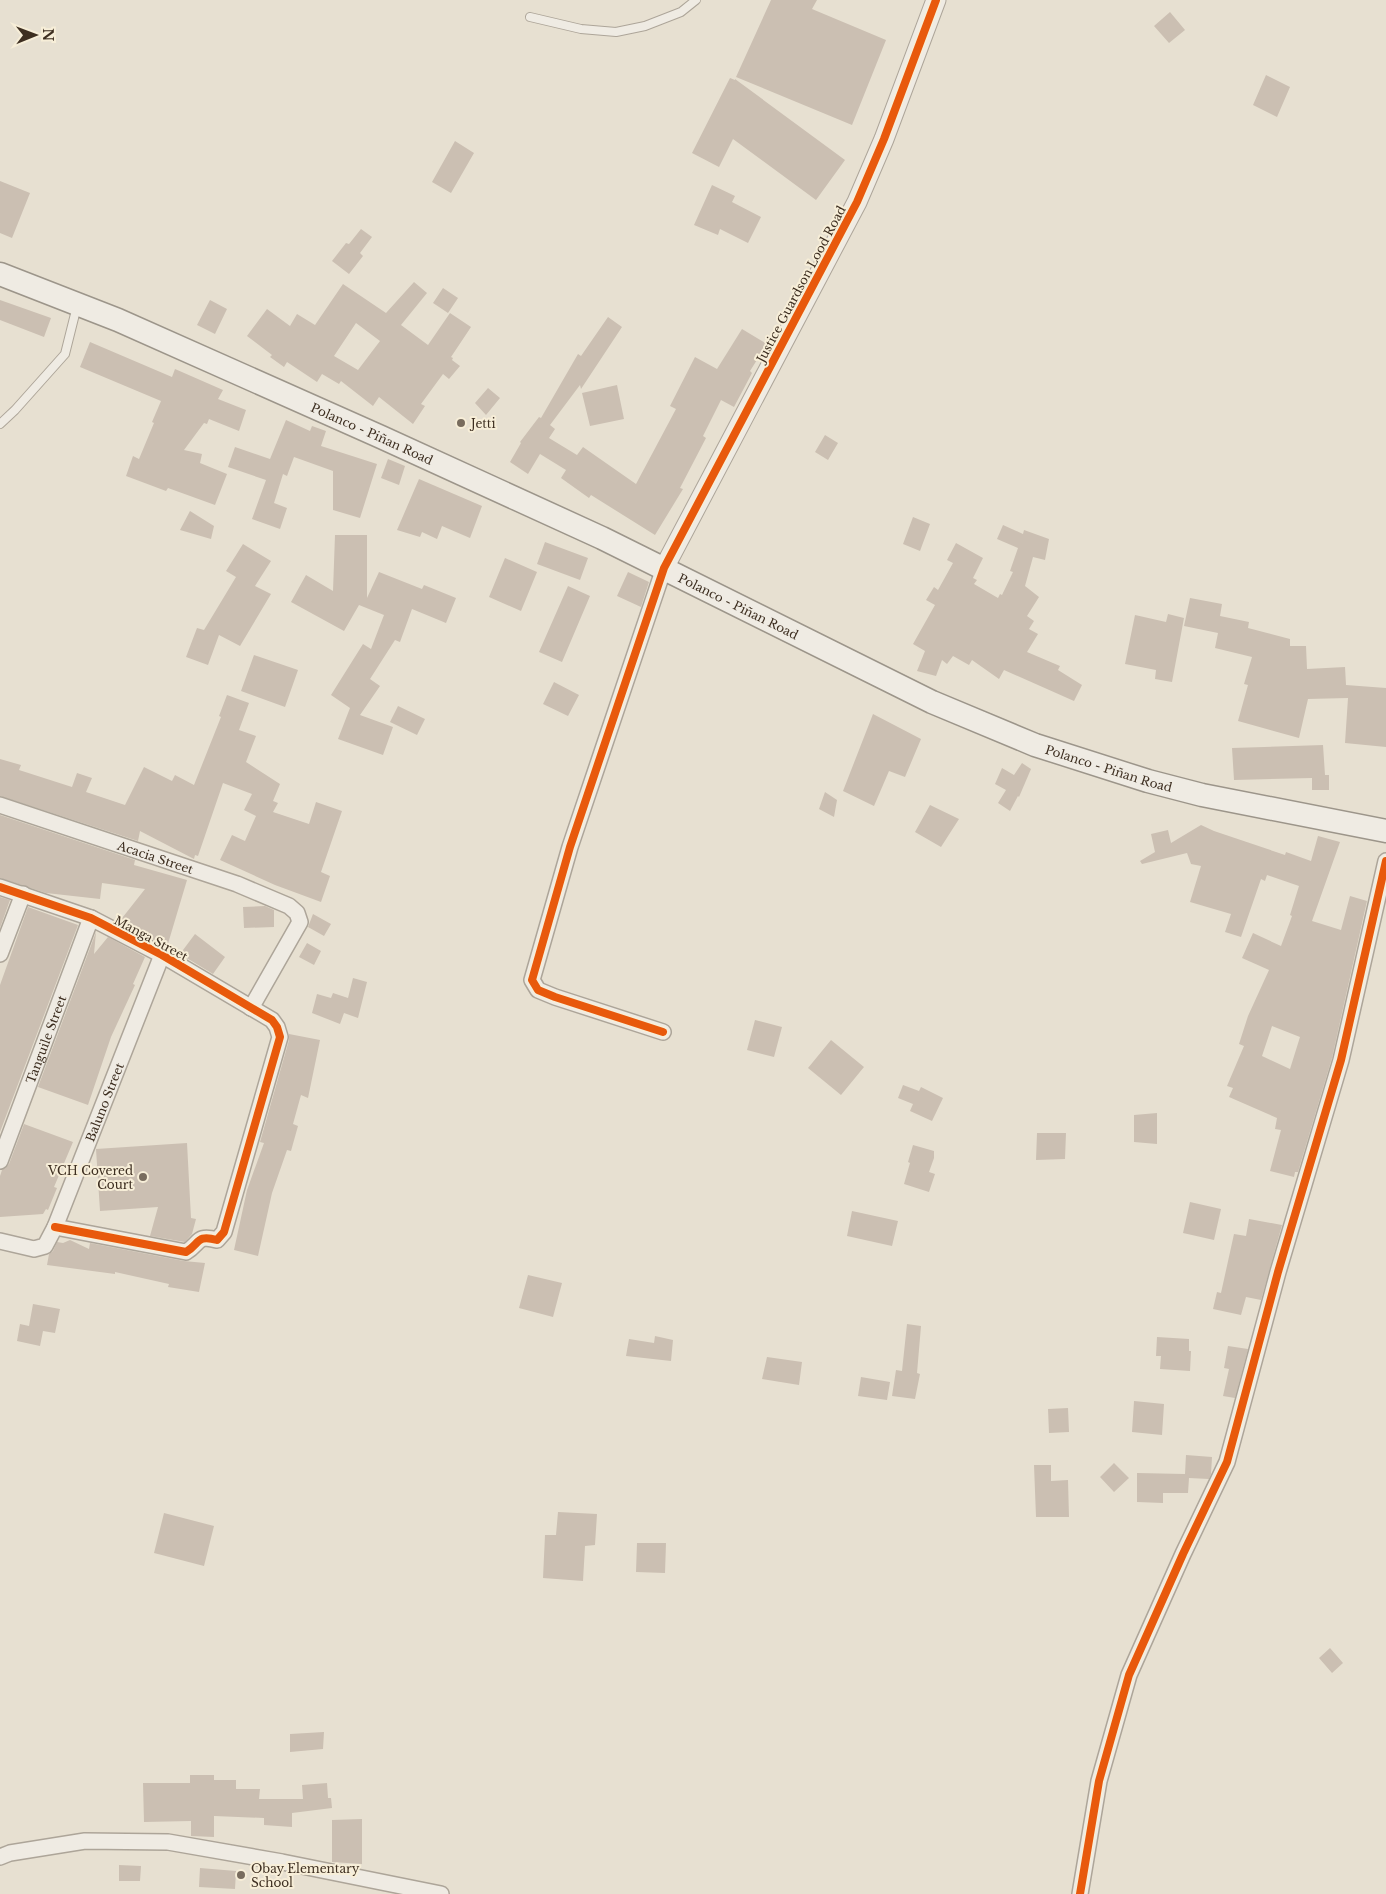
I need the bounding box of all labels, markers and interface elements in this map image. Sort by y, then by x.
north arrow [10,10,60,60]
text: N [39,28,57,42]
street label: Justice Guardson Lood Road [752,203,849,367]
street label: Polanco - Piñan Road [309,399,436,467]
place label: Jetti [469,416,495,431]
marker: Jetti [455,417,467,429]
street label: Polanco - Piñan Road [676,570,801,642]
street label: Polanco - Piñan Road [1043,741,1174,795]
street label: Acacia Street [115,837,196,877]
street label: Manga Street [112,912,191,964]
street label: Tanguile Street [22,993,69,1085]
street label: Baluno Street [82,1060,127,1144]
place label: VCH Covered Court [47,1163,133,1192]
marker: VCH Covered Court [137,1171,149,1183]
place label: Obay Elementary School [251,1861,360,1890]
marker: Obay Elementary School [235,1869,247,1881]

